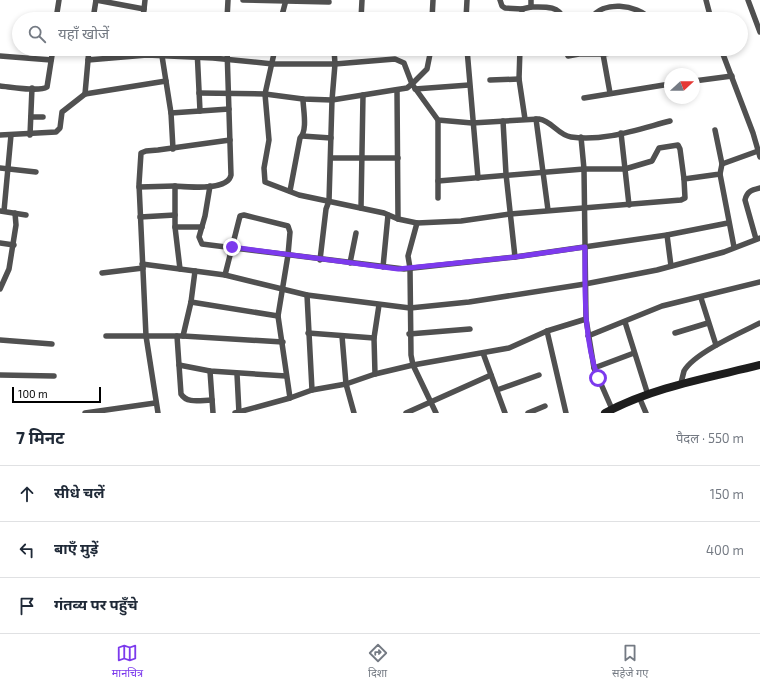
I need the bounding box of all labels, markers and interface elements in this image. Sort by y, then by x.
search box [12,12,748,56]
icon: search [26,23,48,45]
text: यहाँ खोजें [58,24,109,42]
north arrow [664,68,700,104]
route end [223,238,241,256]
route start [589,369,607,387]
scale bar [12,385,101,404]
text: 100 m [18,387,48,400]
text: 7 मिनट [16,427,64,447]
text: पैदल · 550 m [676,430,744,446]
icon: ahead [16,483,38,505]
text: सीधे चलें [54,483,105,501]
text: 150 m [710,486,744,502]
icon: left [16,539,38,561]
text: बाएँ मुड़ें [54,539,98,557]
text: 400 m [706,542,744,558]
icon: arrive [16,595,38,617]
text: गंतव्य पर पहुँचे [54,595,138,613]
tab: मानचित्र [112,642,143,681]
tab: दिशा [367,642,389,681]
tab: सहेजे गए [612,642,648,681]

